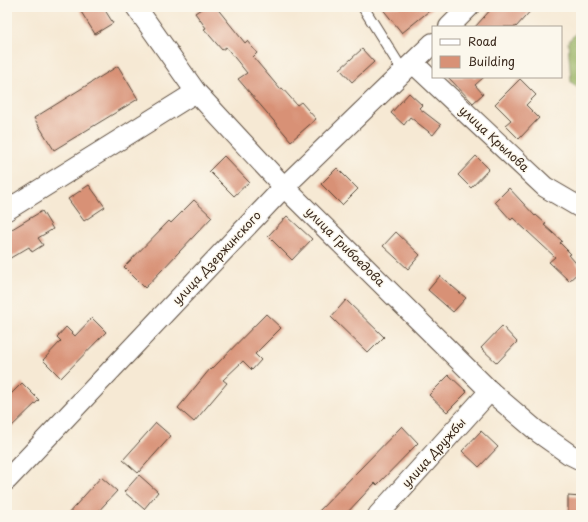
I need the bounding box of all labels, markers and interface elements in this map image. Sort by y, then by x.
legend [432,26,562,78]
text: Road [468,32,497,50]
text: Building [468,52,515,70]
street label: улица Крылова [456,101,534,176]
street label: улица Грибоедова [302,202,390,291]
street label: улица Дзержинского [168,206,265,308]
street label: улица Дружбы [397,413,470,491]

